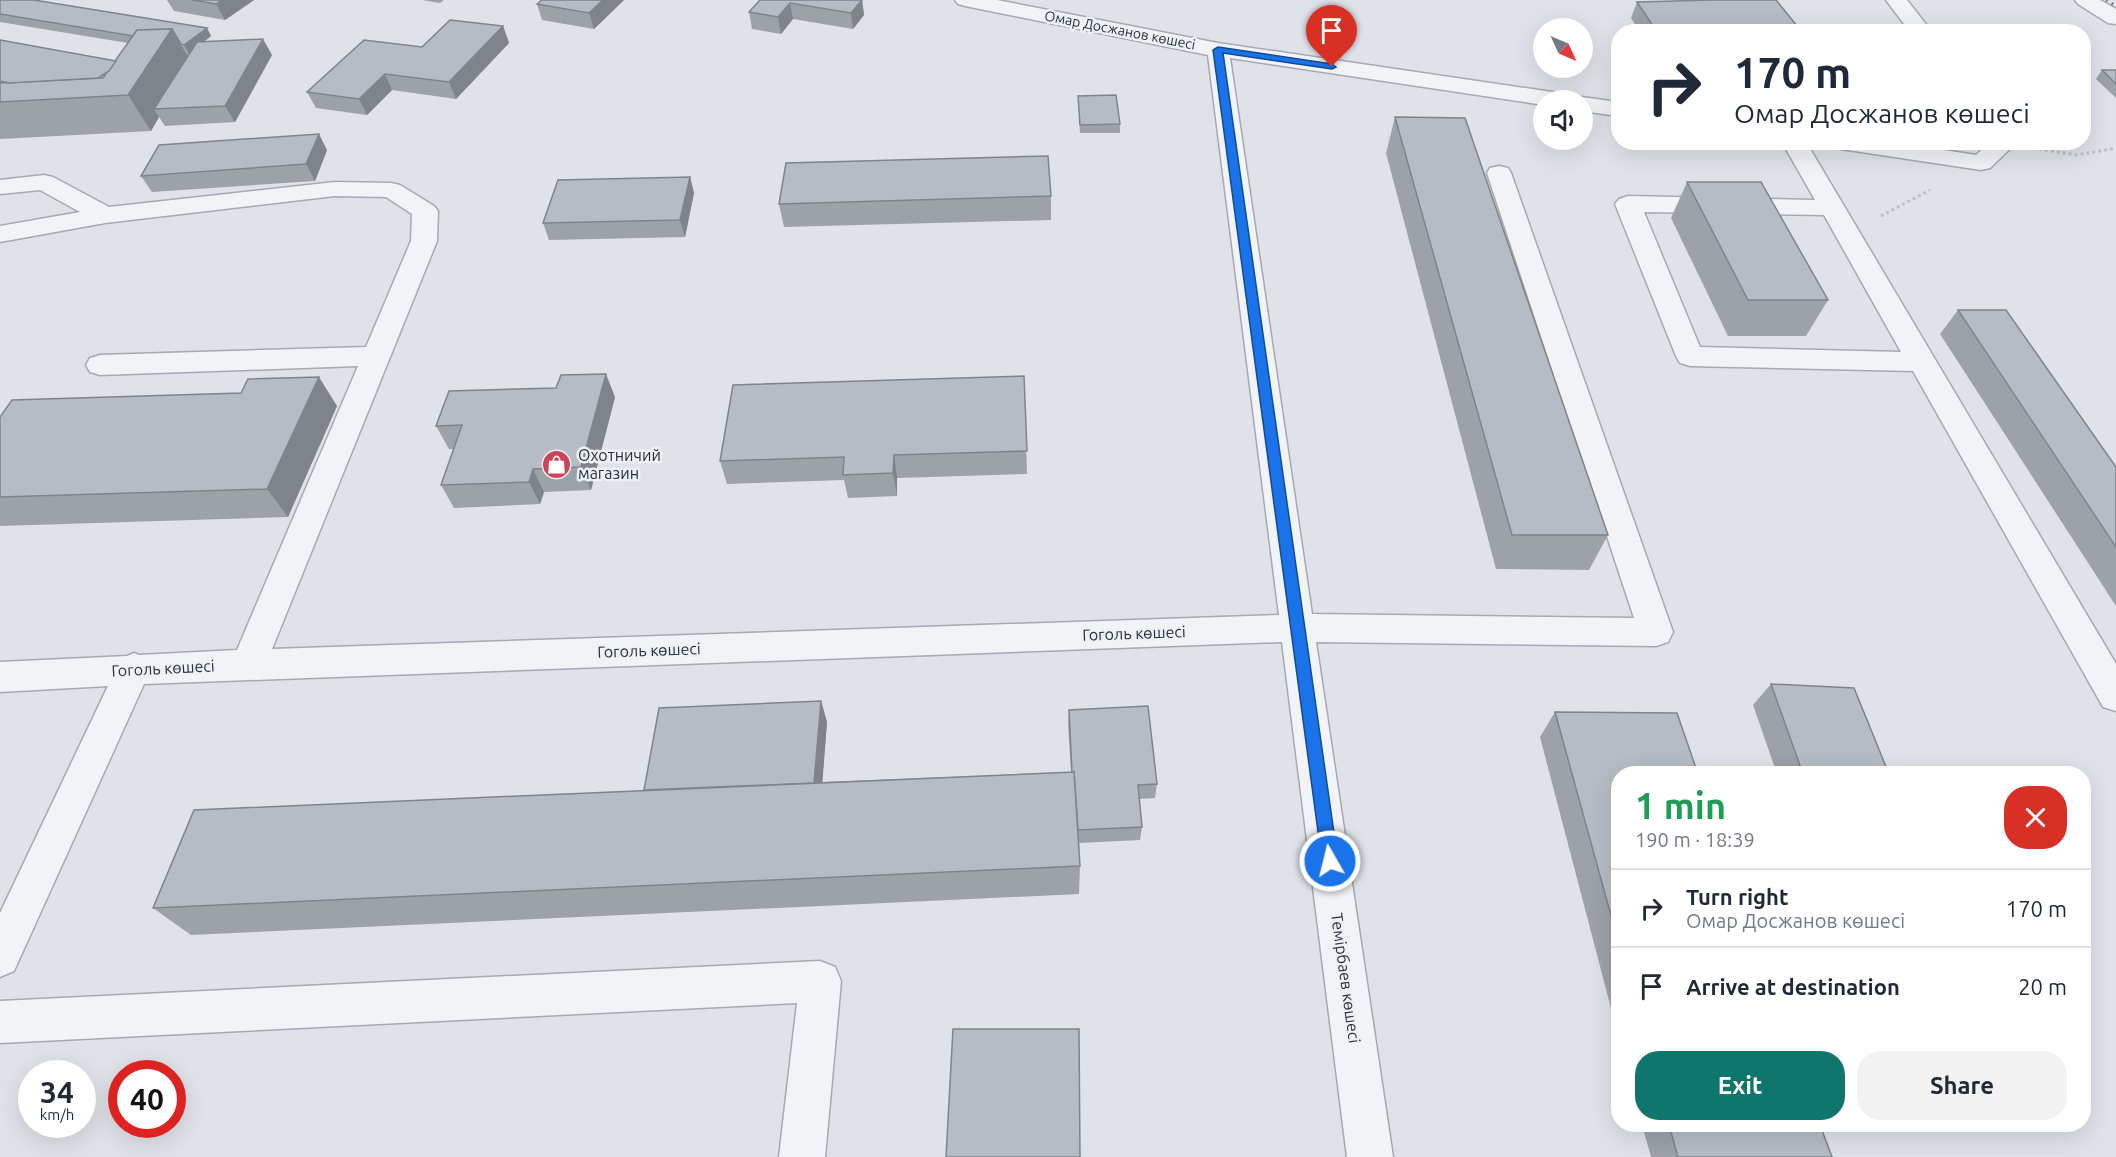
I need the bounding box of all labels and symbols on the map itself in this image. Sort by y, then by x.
pin [1306,5,1357,67]
street label: Омар Досжанов көшесі [1043,8,1197,52]
north arrow [1533,18,1593,78]
place label: Охотничий магазин [578,446,661,482]
shop icon: Охотничий магазин [541,448,573,480]
street label: Гоголь көшесі [1082,622,1186,644]
street label: Гоголь көшесі [597,639,701,661]
street label: Гоголь көшесі [111,656,215,680]
position arrow [1298,829,1362,893]
street label: Темірбаев көшесі [1328,912,1364,1044]
speed limit sign: 40 [108,1060,186,1138]

